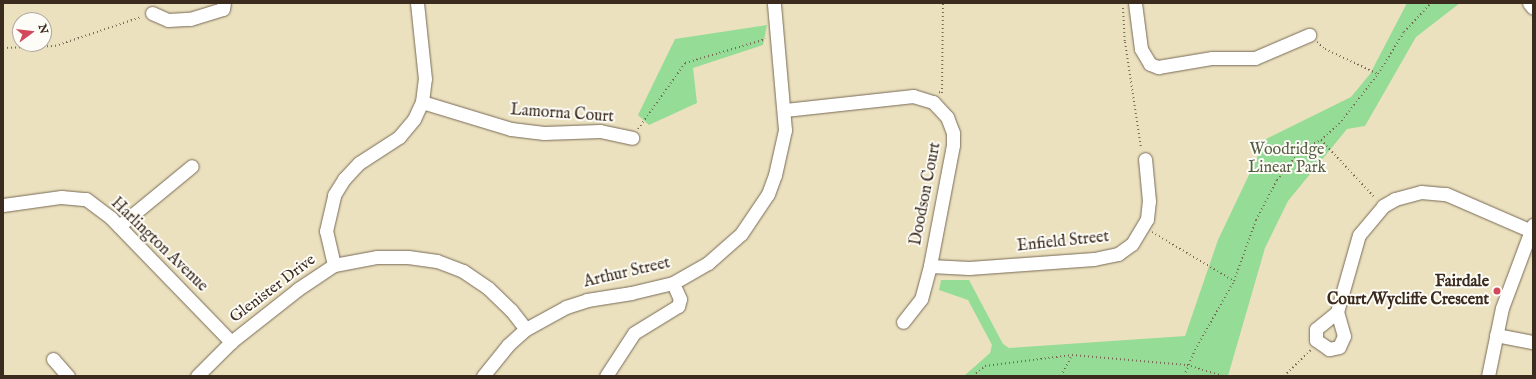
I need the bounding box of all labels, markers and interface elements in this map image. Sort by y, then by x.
north arrow [12,12,52,52]
text: N [35,23,51,36]
street label: Lamorna Court [510,101,614,127]
park label: Woodridge Linear Park [1248,140,1326,178]
street label: Doodson Court [907,141,945,247]
street label: Harlington Avenue [107,194,211,296]
street label: Enfield Street [1016,228,1110,256]
street label: Glenister Drive [226,251,320,327]
street label: Arthur Street [582,254,672,292]
place label: Fairdale Court/Wycliffe Crescent [1327,272,1489,310]
marker: Fairdale Court/Wycliffe Crescent [1492,286,1502,296]

